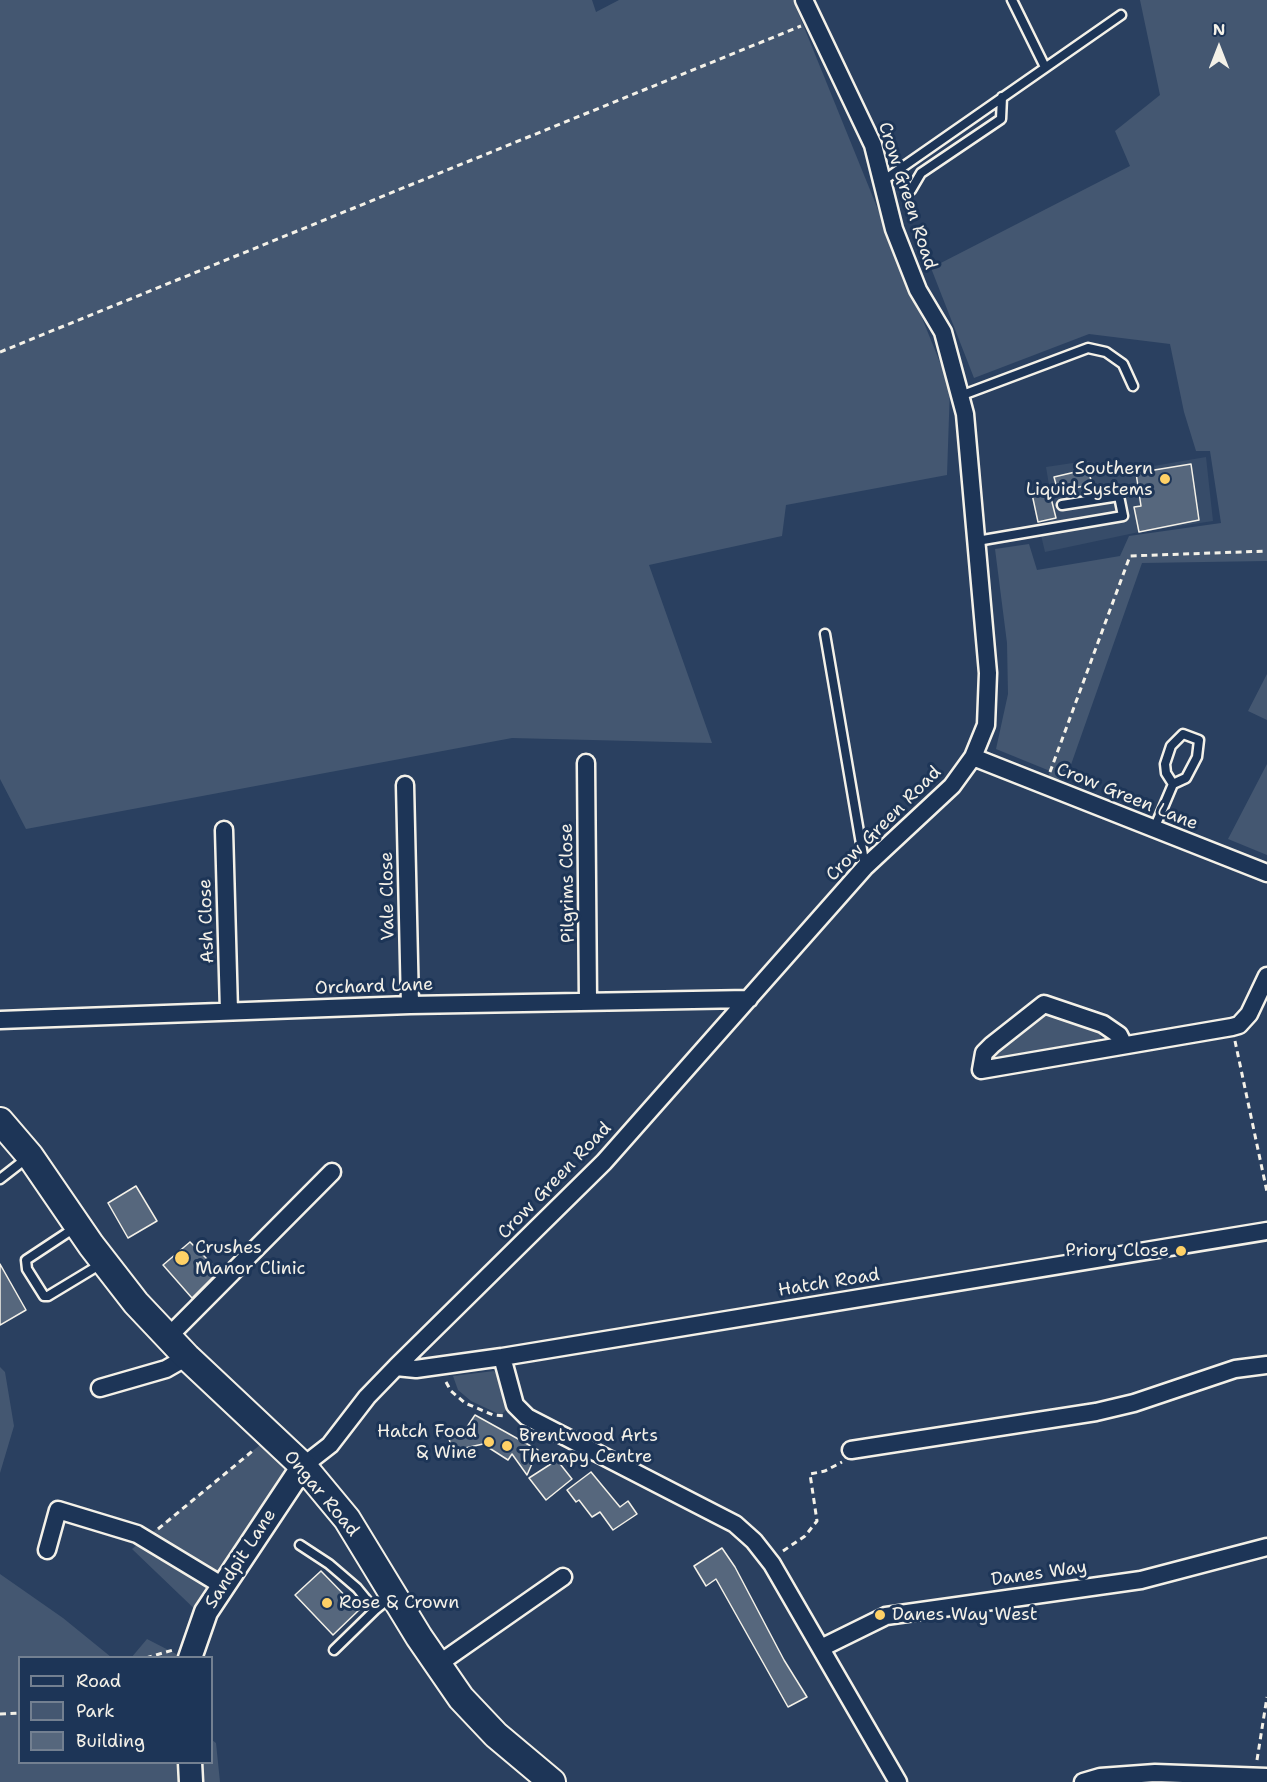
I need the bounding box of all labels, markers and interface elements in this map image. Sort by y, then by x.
north arrow [1189,18,1249,78]
text: N [1213,19,1225,40]
street label: Crow Green Road [873,119,941,273]
place label: Southern Liquid Systems [1026,458,1153,500]
marker: Southern Liquid Systems [1158,472,1172,486]
street label: Crow Green Lane [1053,759,1201,835]
street label: Crow Green Road [822,762,946,886]
street label: Pilgrims Close [556,823,580,943]
street label: Vale Close [376,851,400,941]
street label: Ash Close [195,878,219,964]
street label: Orchard Lane [314,974,434,1000]
street label: Crow Green Road [494,1118,616,1244]
place label: Crushes Manor Clinic [195,1237,306,1280]
place label: Priory Close [1065,1240,1169,1262]
marker: Priory Close [1174,1244,1188,1258]
marker: Crushes Manor Clinic [173,1249,191,1267]
street label: Hatch Road [777,1264,881,1302]
place label: Hatch Food & Wine [377,1421,477,1464]
place label: Brentwood Arts Therapy Centre [519,1425,658,1468]
marker: Hatch Food & Wine [482,1435,496,1449]
marker: Brentwood Arts Therapy Centre [500,1439,514,1453]
street label: Ongar Road [279,1447,363,1541]
street label: Sandpit Lane [201,1505,281,1613]
street label: Danes Way [990,1557,1088,1591]
place label: Rose & Crown [339,1592,459,1614]
marker: Rose & Crown [320,1596,334,1610]
place label: Danes Way West [892,1604,1038,1626]
marker: Danes Way West [873,1608,887,1622]
legend [18,1656,213,1764]
text: Road [76,1669,121,1693]
text: Park [76,1699,115,1723]
text: Building [76,1729,145,1753]

